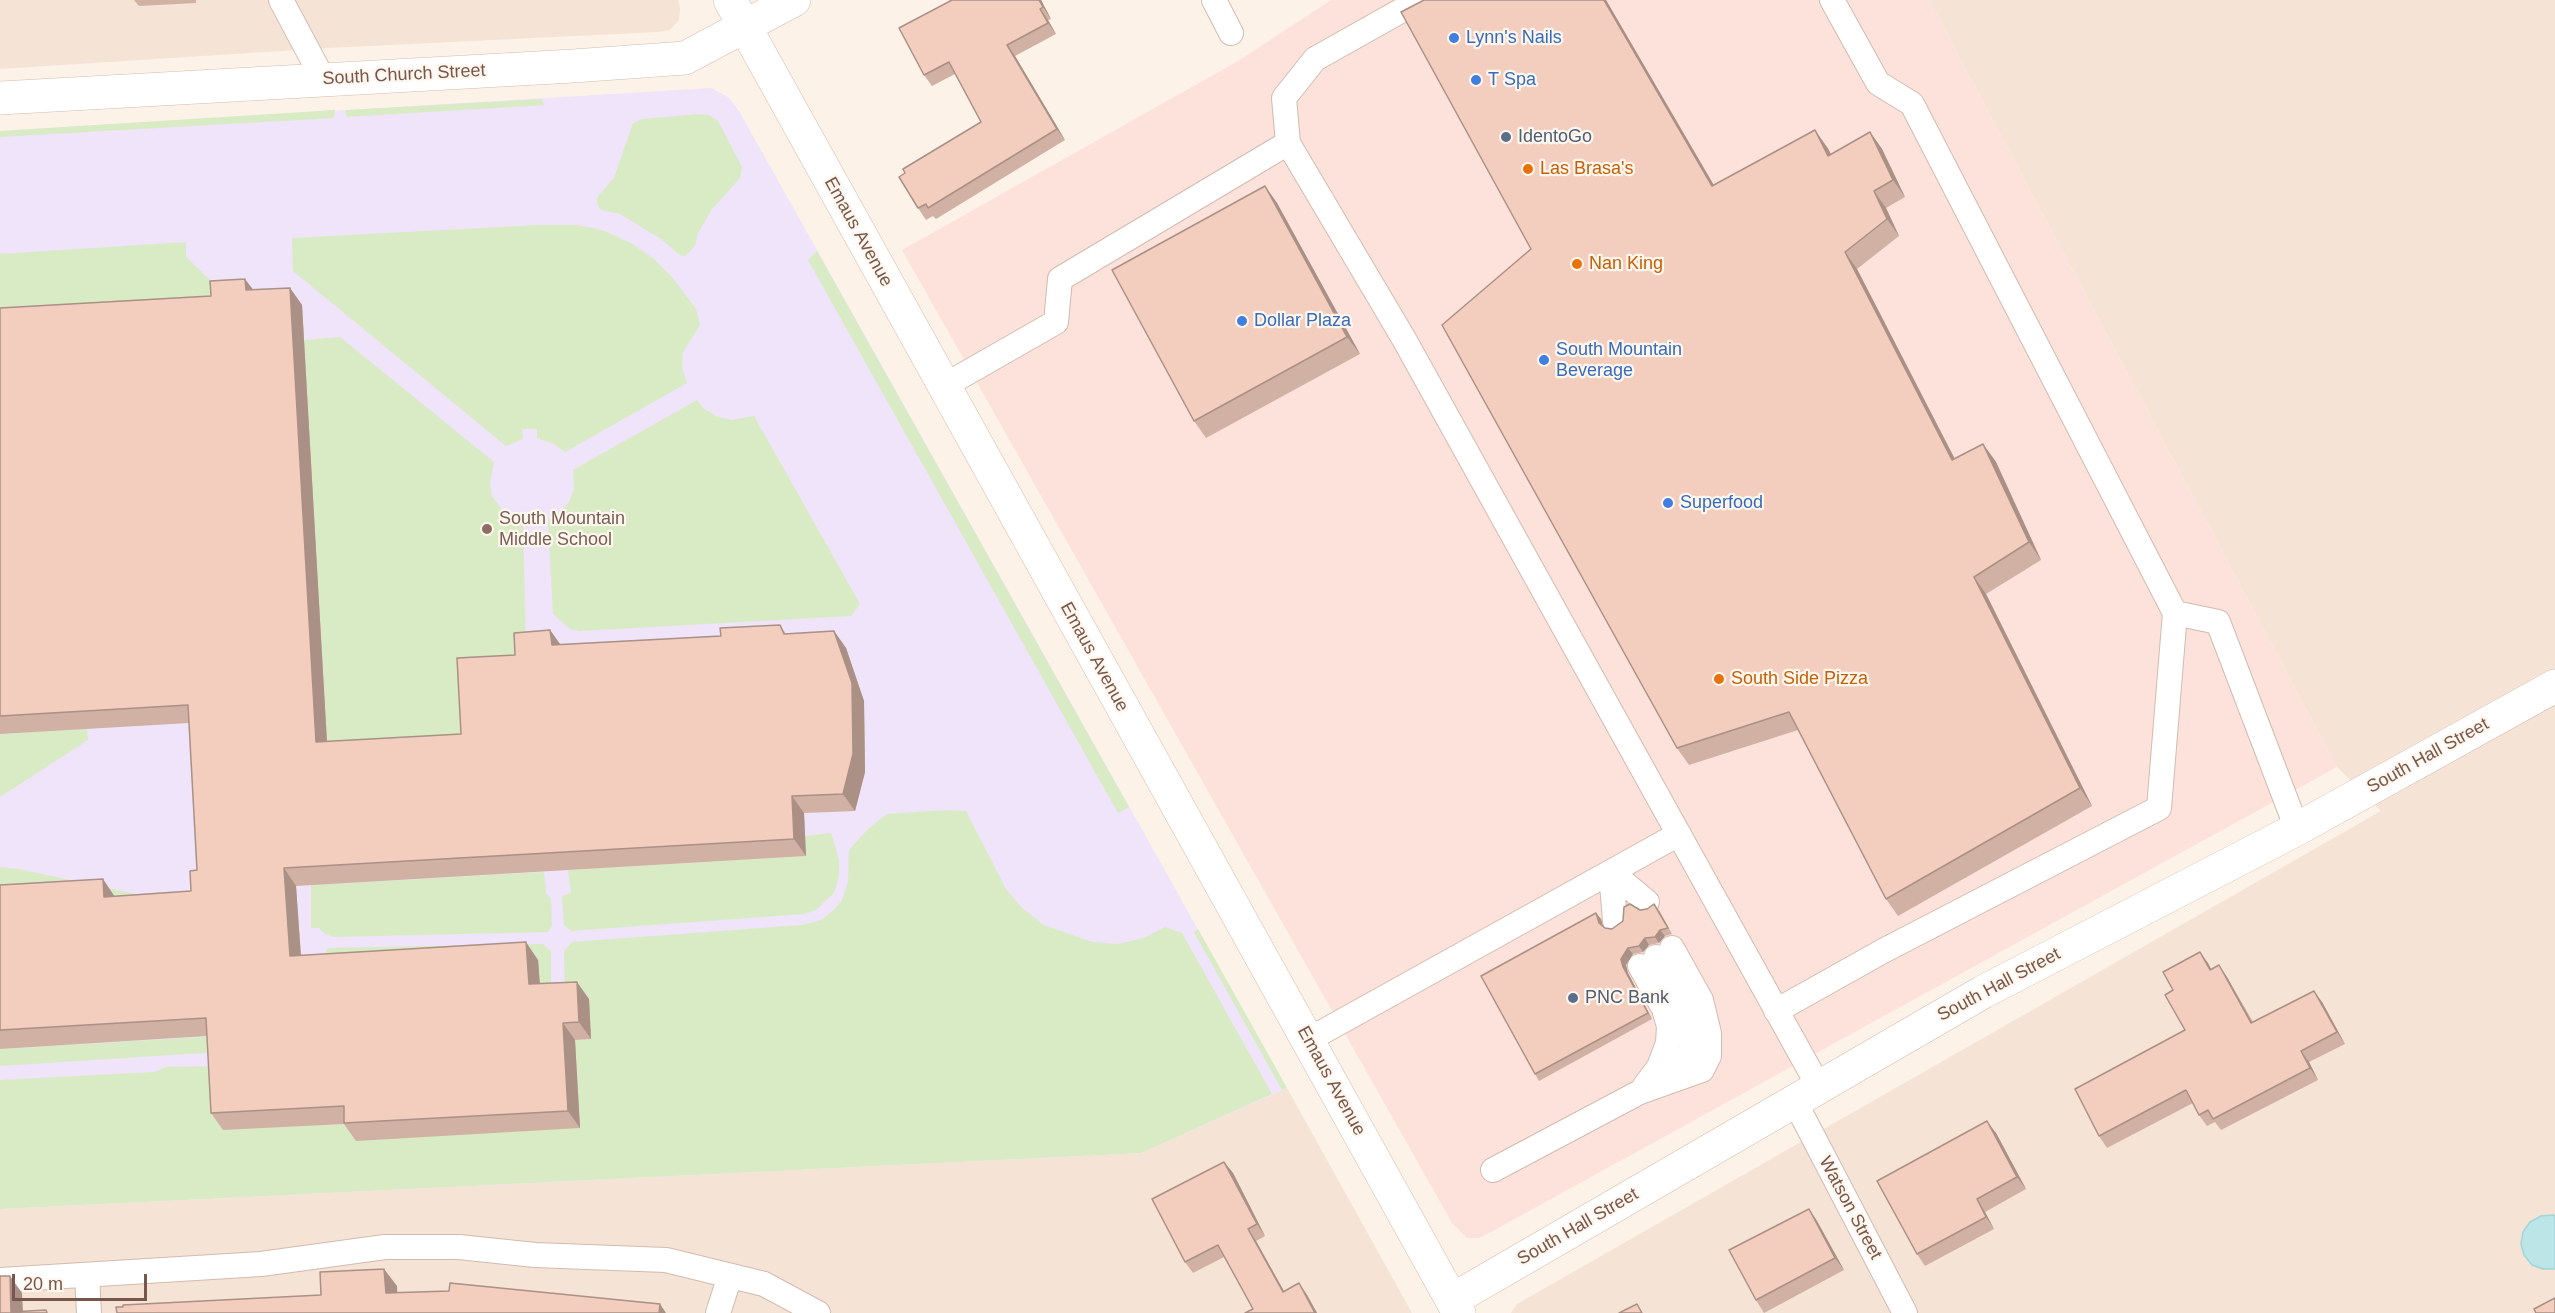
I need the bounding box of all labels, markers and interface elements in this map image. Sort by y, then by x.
place label: Lynn's Nails [1466,27,1562,49]
marker: Lynn's Nails [1447,31,1461,45]
street label: South Church Street [322,60,486,90]
place label: T Spa [1488,69,1536,91]
marker: T Spa [1469,73,1483,87]
place label: IdentoGo [1518,126,1592,148]
marker: IdentoGo [1499,130,1513,144]
place label: Las Brasa's [1540,158,1633,180]
marker: Las Brasa's [1521,162,1535,176]
street label: Emaus Avenue [819,174,897,290]
place label: Nan King [1589,253,1663,275]
marker: Nan King [1570,257,1584,271]
place label: Dollar Plaza [1254,310,1351,332]
marker: Dollar Plaza [1235,314,1249,328]
place label: South Mountain Beverage [1556,339,1682,382]
marker: South Mountain Beverage [1537,353,1551,367]
place label: Superfood [1680,492,1763,514]
marker: Superfood [1661,496,1675,510]
place label: South Mountain Middle School [499,508,625,550]
marker: South Mountain Middle School [480,522,494,536]
street label: Emaus Avenue [1055,599,1133,715]
place label: South Side Pizza [1731,668,1868,690]
marker: South Side Pizza [1712,672,1726,686]
street label: South Hall Street [2363,714,2493,798]
street label: South Hall Street [1934,944,2064,1026]
place label: PNC Bank [1585,987,1669,1009]
marker: PNC Bank [1566,991,1580,1005]
street label: Emaus Avenue [1292,1023,1370,1139]
street label: Watson Street [1814,1153,1886,1263]
street label: South Hall Street [1514,1184,1642,1270]
scale bar [15,1262,150,1300]
text: 20 m [23,1274,63,1294]

